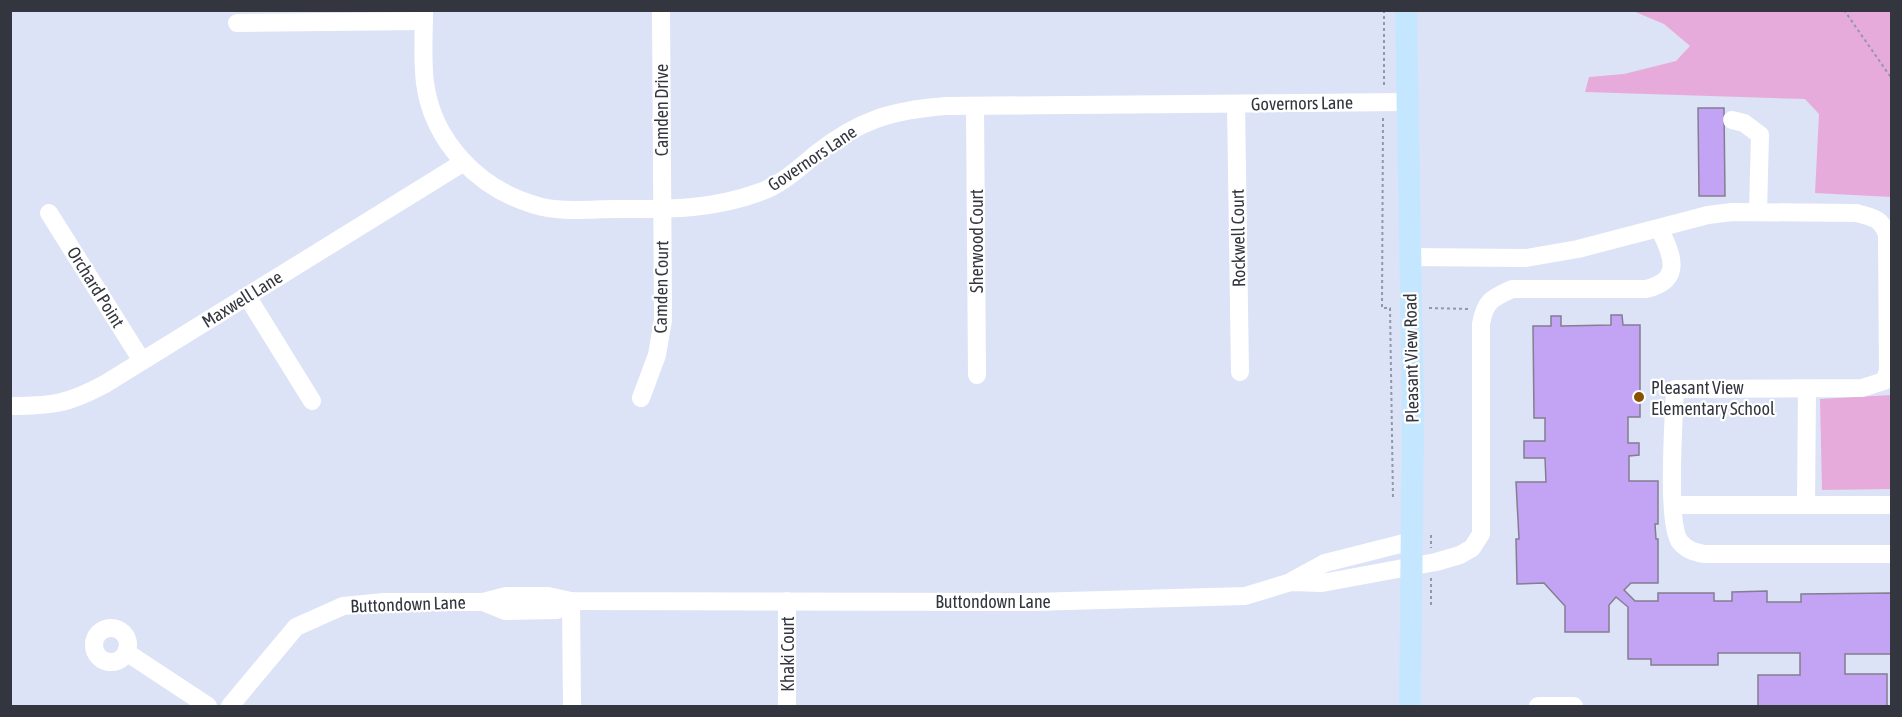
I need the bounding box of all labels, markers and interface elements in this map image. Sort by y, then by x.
street label: Camden Drive [651,64,672,156]
street label: Governors Lane [1251,92,1353,114]
street label: Governors Lane [764,121,860,195]
street label: Sherwood Court [966,189,987,293]
street label: Rockwell Court [1227,189,1249,287]
street label: Camden Court [650,240,672,334]
street label: Orchard Point [63,243,129,331]
street label: Maxwell Lane [198,266,286,332]
street label: Pleasant View Road [1399,293,1423,423]
place label: Pleasant View Elementary School [1651,377,1775,419]
marker: Pleasant View Elementary School [1632,390,1646,404]
street label: Buttondown Lane [350,591,466,617]
street label: Buttondown Lane [935,591,1051,612]
street label: Khaki Court [777,616,798,692]

